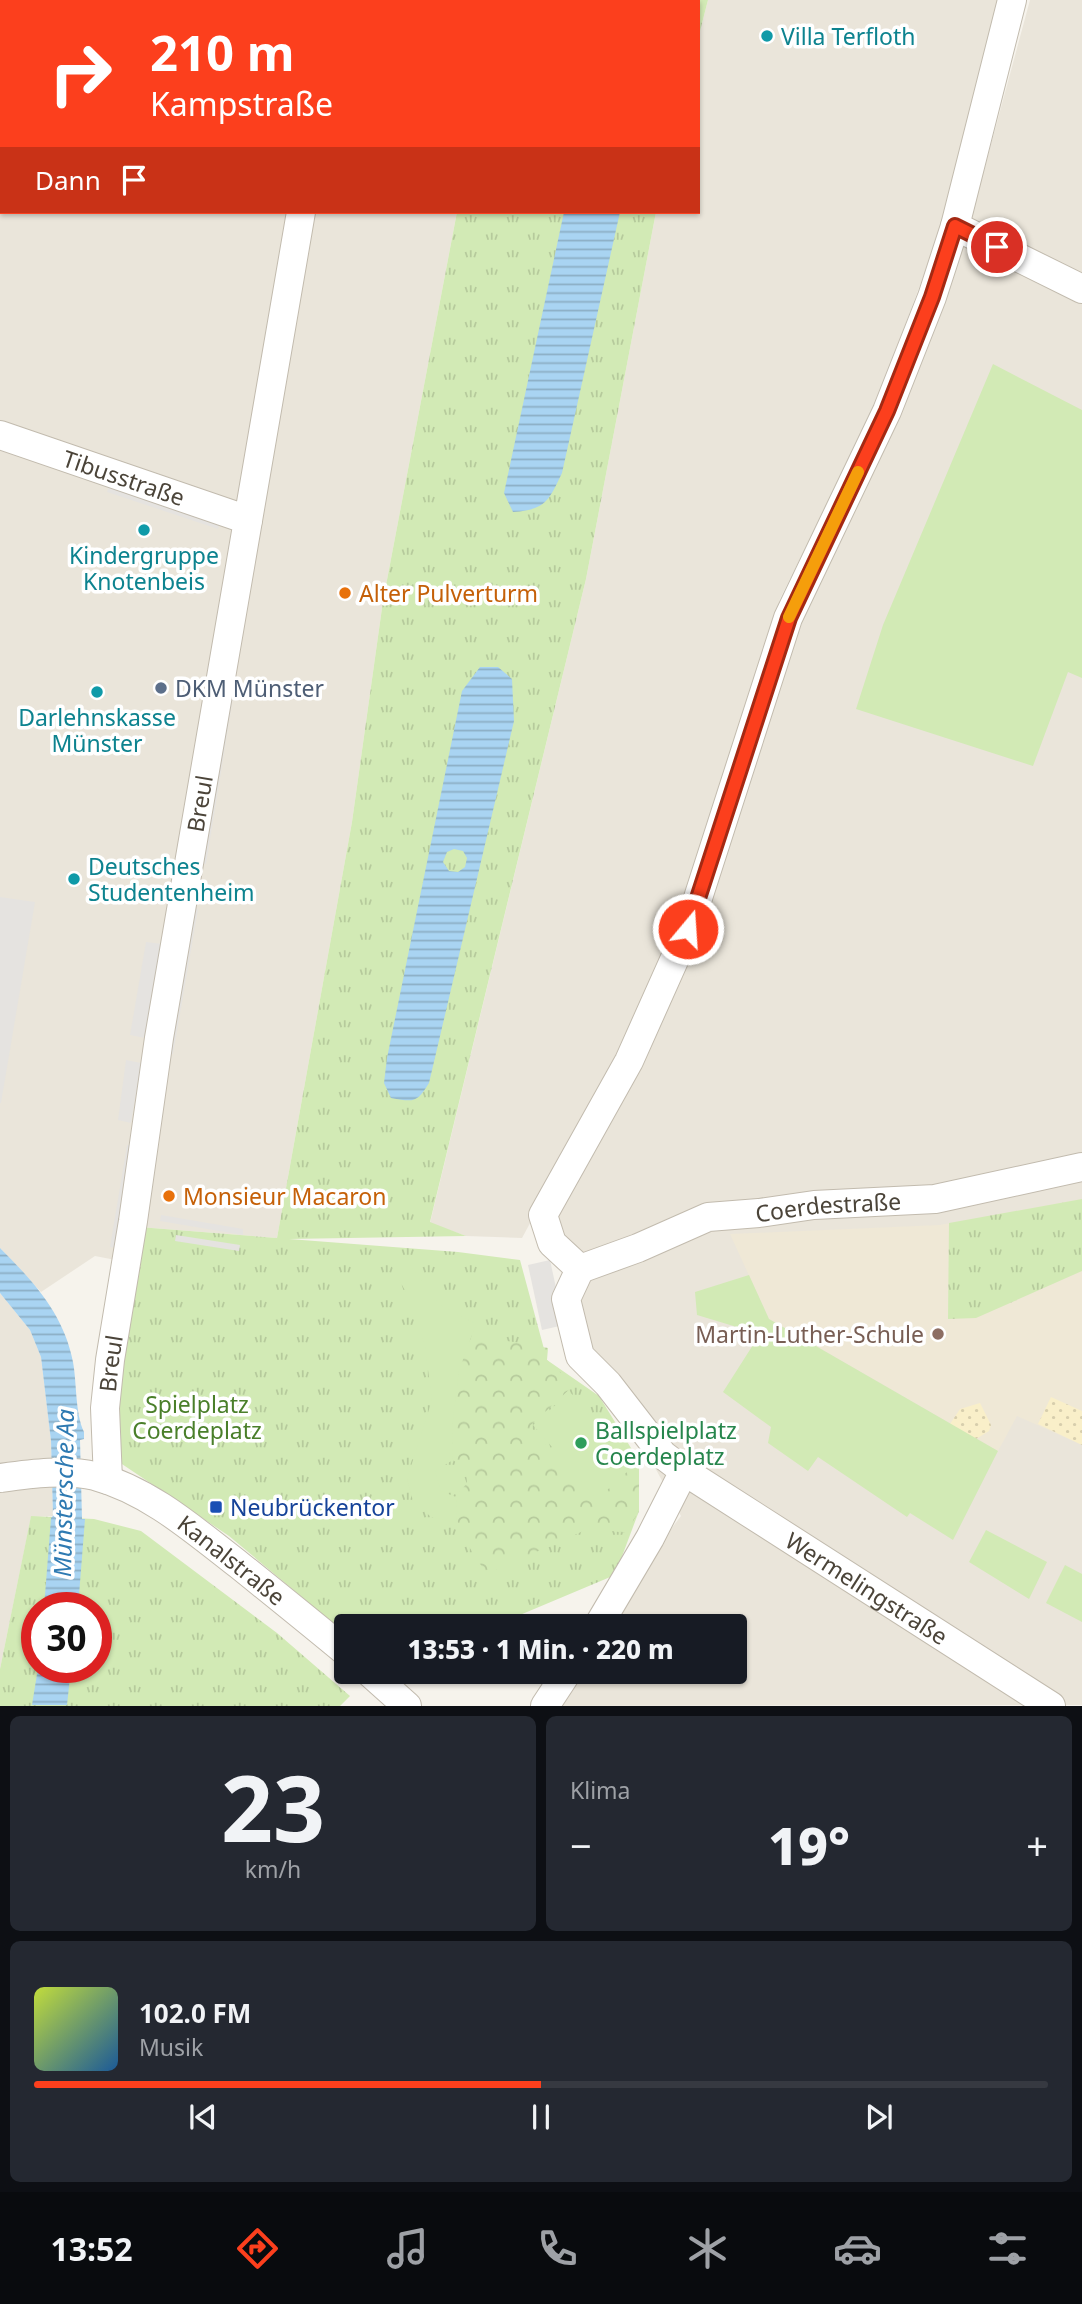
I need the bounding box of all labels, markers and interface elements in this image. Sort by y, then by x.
text: 210 m [150,19,295,85]
place label: Villa Terfloth [781,20,915,52]
icon: right [35,28,126,119]
marker: Villa Terfloth [759,28,775,44]
text: Kampstraße [150,82,333,125]
icon: arrive [115,161,153,199]
text: Dann [35,162,101,198]
pin [967,217,1027,277]
icon: arrive [978,228,1016,266]
street label: Tibusstraße [59,442,189,513]
marker: Kindergruppe Knotenbeis [136,522,152,538]
place label: Kindergruppe Knotenbeis [69,539,219,597]
place label: Alter Pulverturm [359,577,538,609]
marker: Alter Pulverturm [337,585,353,601]
place label: DKM Münster [175,672,324,704]
marker: DKM Münster [153,680,169,696]
marker: Darlehnskasse Münster [89,684,105,700]
place label: Darlehnskasse Münster [18,701,176,759]
street label: Breul [179,773,220,834]
place label: Deutsches Studentenheim [88,850,255,908]
marker: Deutsches Studentenheim [66,871,82,887]
position arrow [651,892,725,966]
place label: Monsieur Macaron [183,1180,386,1212]
street label: Coerdestraße [753,1185,902,1229]
marker: Monsieur Macaron [161,1188,177,1204]
place label: Martin-Luther-Schule [695,1318,924,1350]
marker: Martin-Luther-Schule [930,1326,946,1342]
street label: Breul [91,1332,130,1393]
park label: Spielplatz Coerdeplatz [132,1388,262,1446]
water label: Münstersche Aa [45,1408,81,1577]
place label: Ballspielplatz Coerdeplatz [595,1414,737,1472]
marker: Ballspielplatz Coerdeplatz [573,1435,589,1451]
place label: Neubrückentor [230,1491,395,1523]
marker: Neubrückentor [208,1499,224,1515]
street label: Kanalstraße [171,1507,292,1612]
street label: Wermelingstraße [779,1524,954,1652]
speed limit sign: 30 [21,1592,112,1683]
text: 13:53 · 1 Min. · 220 m [407,1631,674,1667]
text: 23 [221,1745,325,1869]
text: Klima [570,1774,631,1806]
text: 19° [768,1809,850,1880]
text: − [570,1819,592,1871]
text: + [1026,1819,1048,1871]
text: km/h [245,1853,301,1885]
text: 102.0 FM [139,1995,251,2031]
text: Musik [139,2031,203,2063]
icon: previous [184,2098,222,2136]
icon: pause [522,2098,560,2136]
icon: next [860,2098,898,2136]
icon: directions [233,2224,282,2273]
icon: music [383,2224,432,2273]
icon: phone [533,2224,582,2273]
icon: climate [683,2224,732,2273]
icon: car [833,2224,882,2273]
icon: filters [983,2224,1032,2273]
text: 13:52 [50,2227,133,2270]

